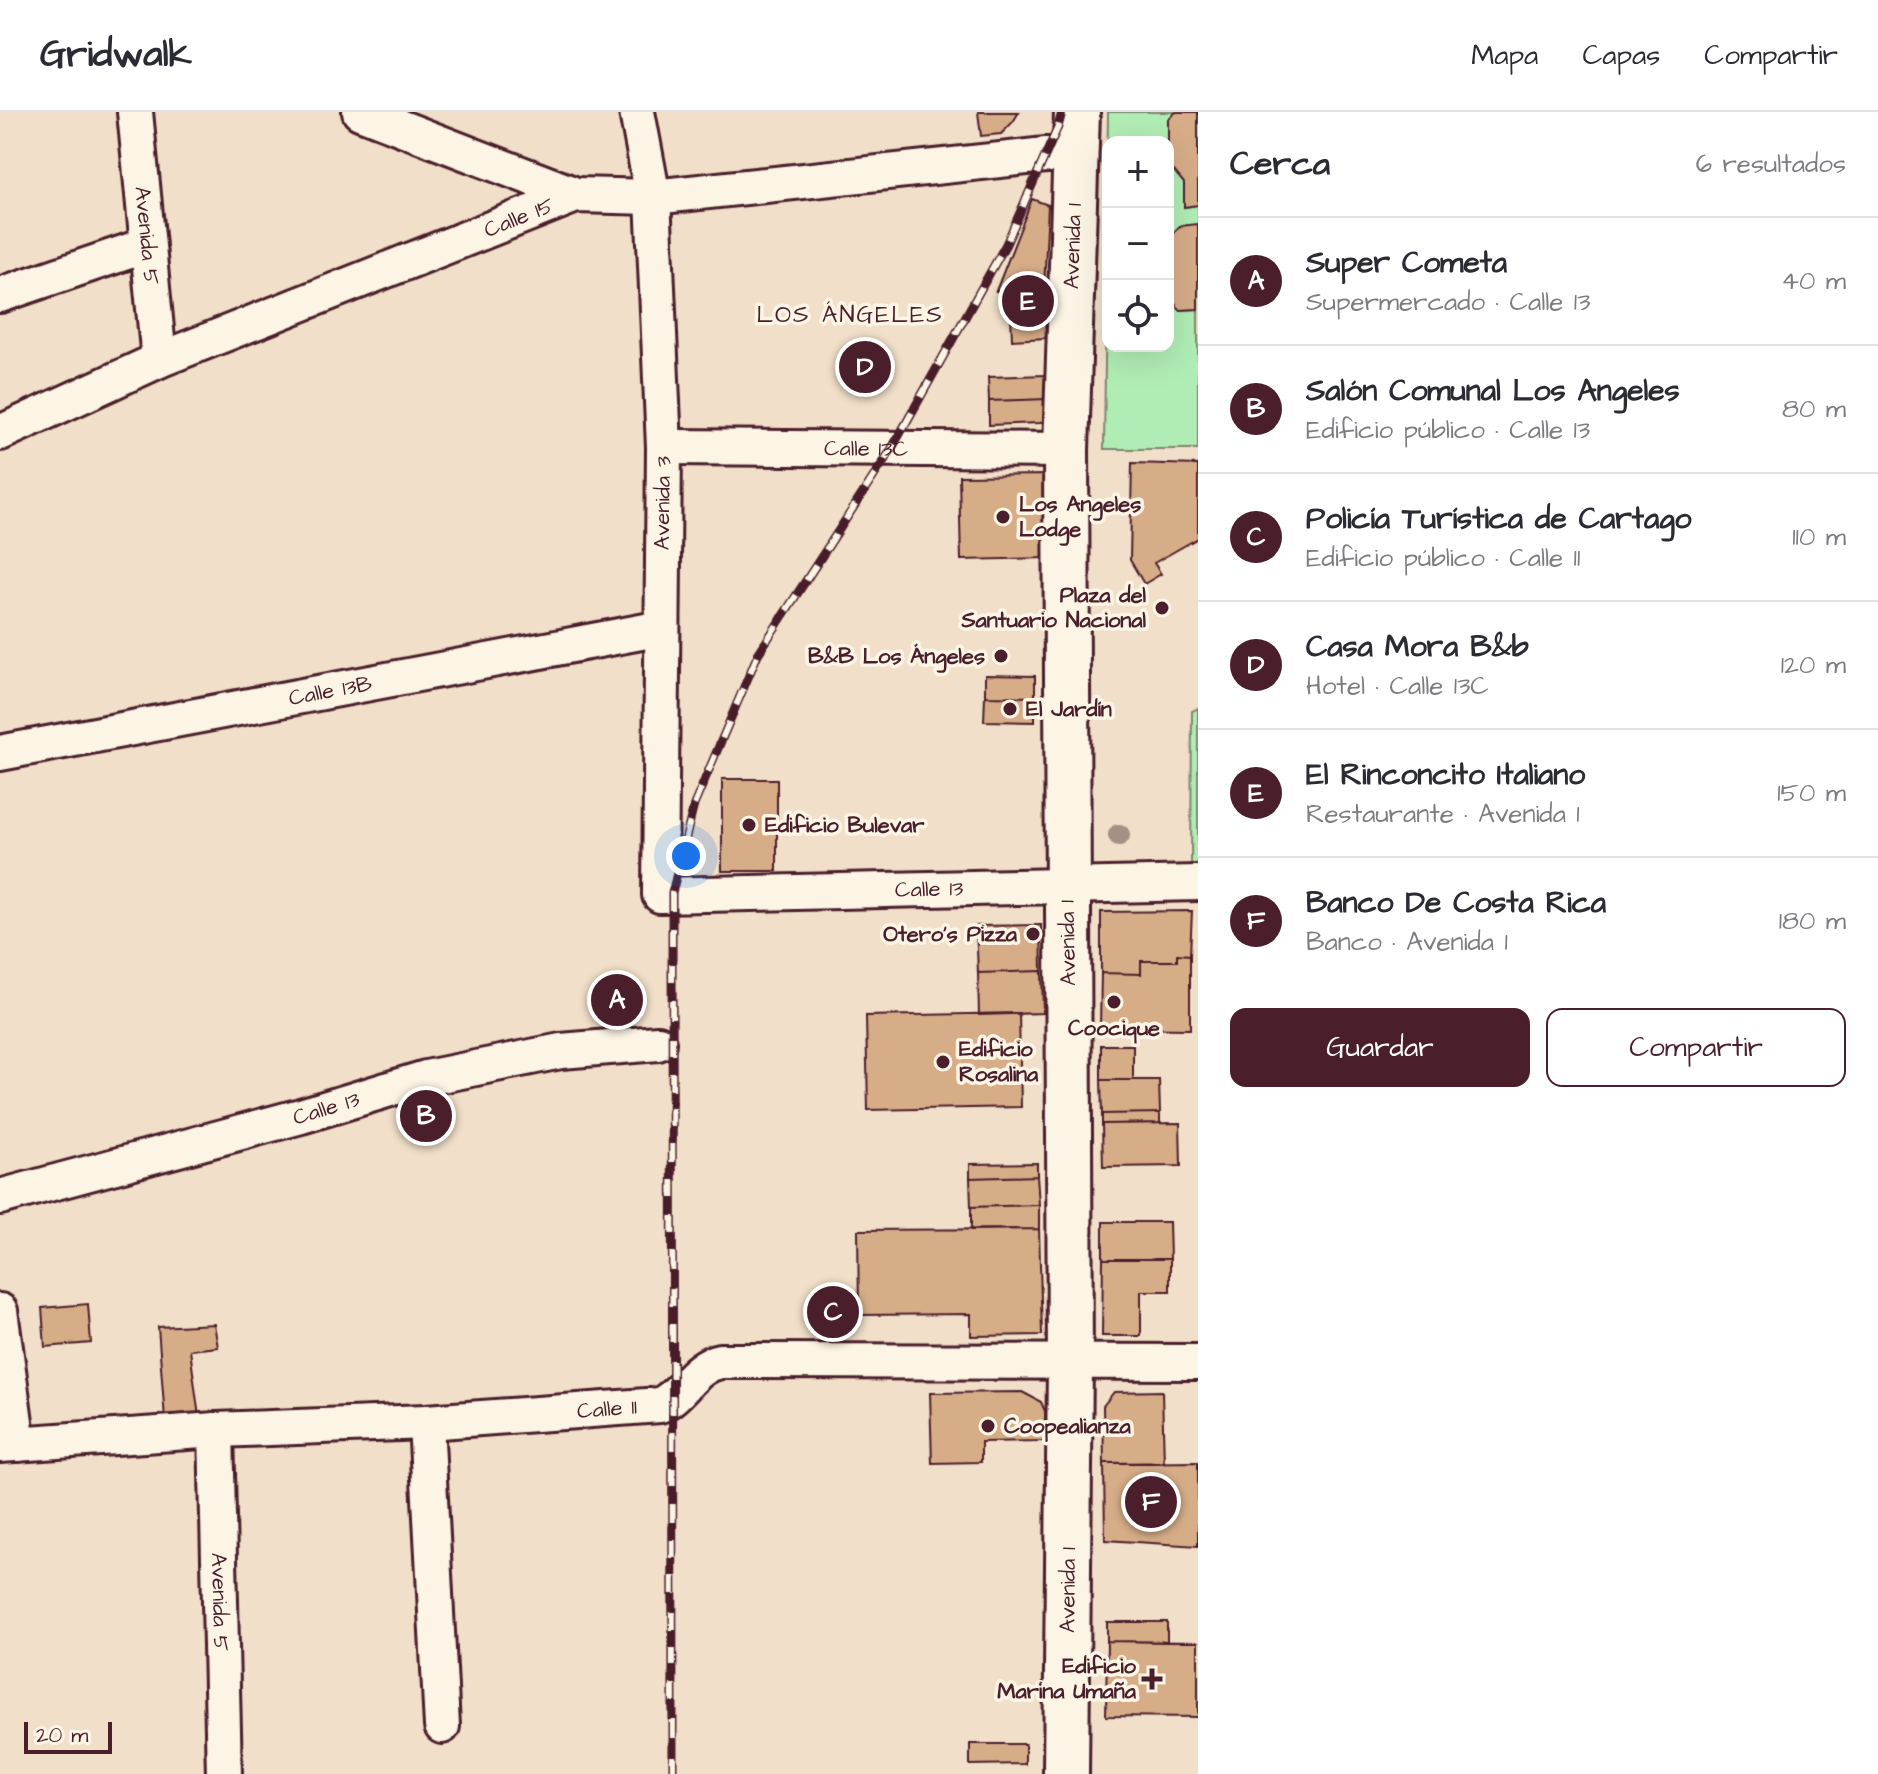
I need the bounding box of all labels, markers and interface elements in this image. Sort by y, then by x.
text: Gridwalk [40,29,192,81]
text: Mapa [1471,36,1538,75]
text: Capas [1582,36,1660,75]
text: Compartir [1704,36,1838,75]
map controls [1102,136,1174,352]
button: + [1102,136,1174,208]
text: Cerca [1230,140,1330,188]
text: 6 resultados [1696,146,1846,182]
street label: Avenida 5 [127,185,167,286]
street label: Calle 15 [479,190,559,245]
street label: Avenida 1 [1056,203,1090,290]
button: − [1102,208,1174,280]
text: Super Cometa [1306,242,1507,284]
text: A [1248,263,1264,299]
text: 40 m [1781,263,1846,299]
pin: E [1002,271,1054,331]
button: locate [1102,280,1174,352]
text: Supermercado · Calle 13 [1306,284,1590,320]
district label: LOS ÁNGELES [756,298,944,332]
pin: D [839,337,891,397]
text: Salón Comunal Los Angeles [1306,370,1679,412]
text: B [1247,391,1265,427]
text: 80 m [1782,391,1846,427]
text: Edificio público · Calle 13 [1306,412,1590,448]
street label: Calle 13C [824,433,909,464]
street label: Avenida 3 [647,456,679,550]
place label: Los Angeles Lodge [1019,489,1141,546]
text: Policía Turística de Cartago [1306,498,1692,540]
marker: Los Angeles Lodge [994,508,1012,526]
text: C [1247,519,1265,555]
text: 110 m [1792,519,1846,555]
text: Edificio público · Calle 11 [1306,540,1580,576]
place label: Plaza del Santuario Nacional [960,580,1147,636]
marker: Plaza del Santuario Nacional [1153,599,1171,617]
text: Casa Mora B&b [1306,626,1529,668]
place label: B&B Los Ángeles [808,641,985,673]
marker: B&B Los Ángeles [992,647,1010,665]
text: D [1248,647,1264,683]
text: 120 m [1781,647,1846,683]
street label: Calle 13B [286,668,375,714]
text: Hotel · Calle 13C [1306,668,1489,704]
place label: El Jardín [1026,694,1112,725]
marker: El Jardín [1001,700,1019,718]
text: El Rinconcito Italiano [1306,754,1585,796]
text: E [1248,775,1264,811]
text: 150 m [1777,775,1846,811]
text: Restaurante · Avenida 1 [1306,796,1580,832]
place label: Edificio Bulevar [765,810,925,841]
marker: Edificio Bulevar [740,816,758,834]
your location [666,836,706,876]
street label: Calle 13 [895,873,964,905]
text: Banco De Costa Rica [1306,882,1606,924]
street label: Avenida 1 [1052,900,1084,986]
text: F [1247,903,1265,939]
text: 180 m [1779,903,1846,939]
place label: Otero's Pizza [883,919,1018,950]
text: Banco · Avenida 1 [1306,924,1508,960]
marker: Otero's Pizza [1024,925,1042,943]
pin: A [591,970,643,1030]
marker: Coocique [1105,993,1123,1011]
button: Guardar [1230,1008,1530,1087]
button: Compartir [1546,1008,1846,1087]
place label: Coocique [1068,1013,1160,1044]
place label: Edificio Rosalina [959,1034,1039,1090]
marker: Edificio Rosalina [934,1053,952,1071]
street label: Calle 13 [289,1084,363,1133]
pin: B [400,1086,452,1146]
pin: C [807,1282,859,1342]
street label: Calle 11 [576,1391,638,1426]
place label: Coopealianza [1004,1411,1132,1442]
marker: Coopealianza [979,1417,997,1435]
pin: F [1125,1472,1177,1532]
street label: Avenida 1 [1052,1547,1084,1633]
street label: Avenida 5 [203,1552,237,1652]
place label: Edificio Marina Umaña [997,1651,1137,1707]
marker: Edificio Marina Umaña [1143,1670,1161,1688]
scale bar [24,1718,112,1754]
text: 20 m [36,1720,88,1751]

